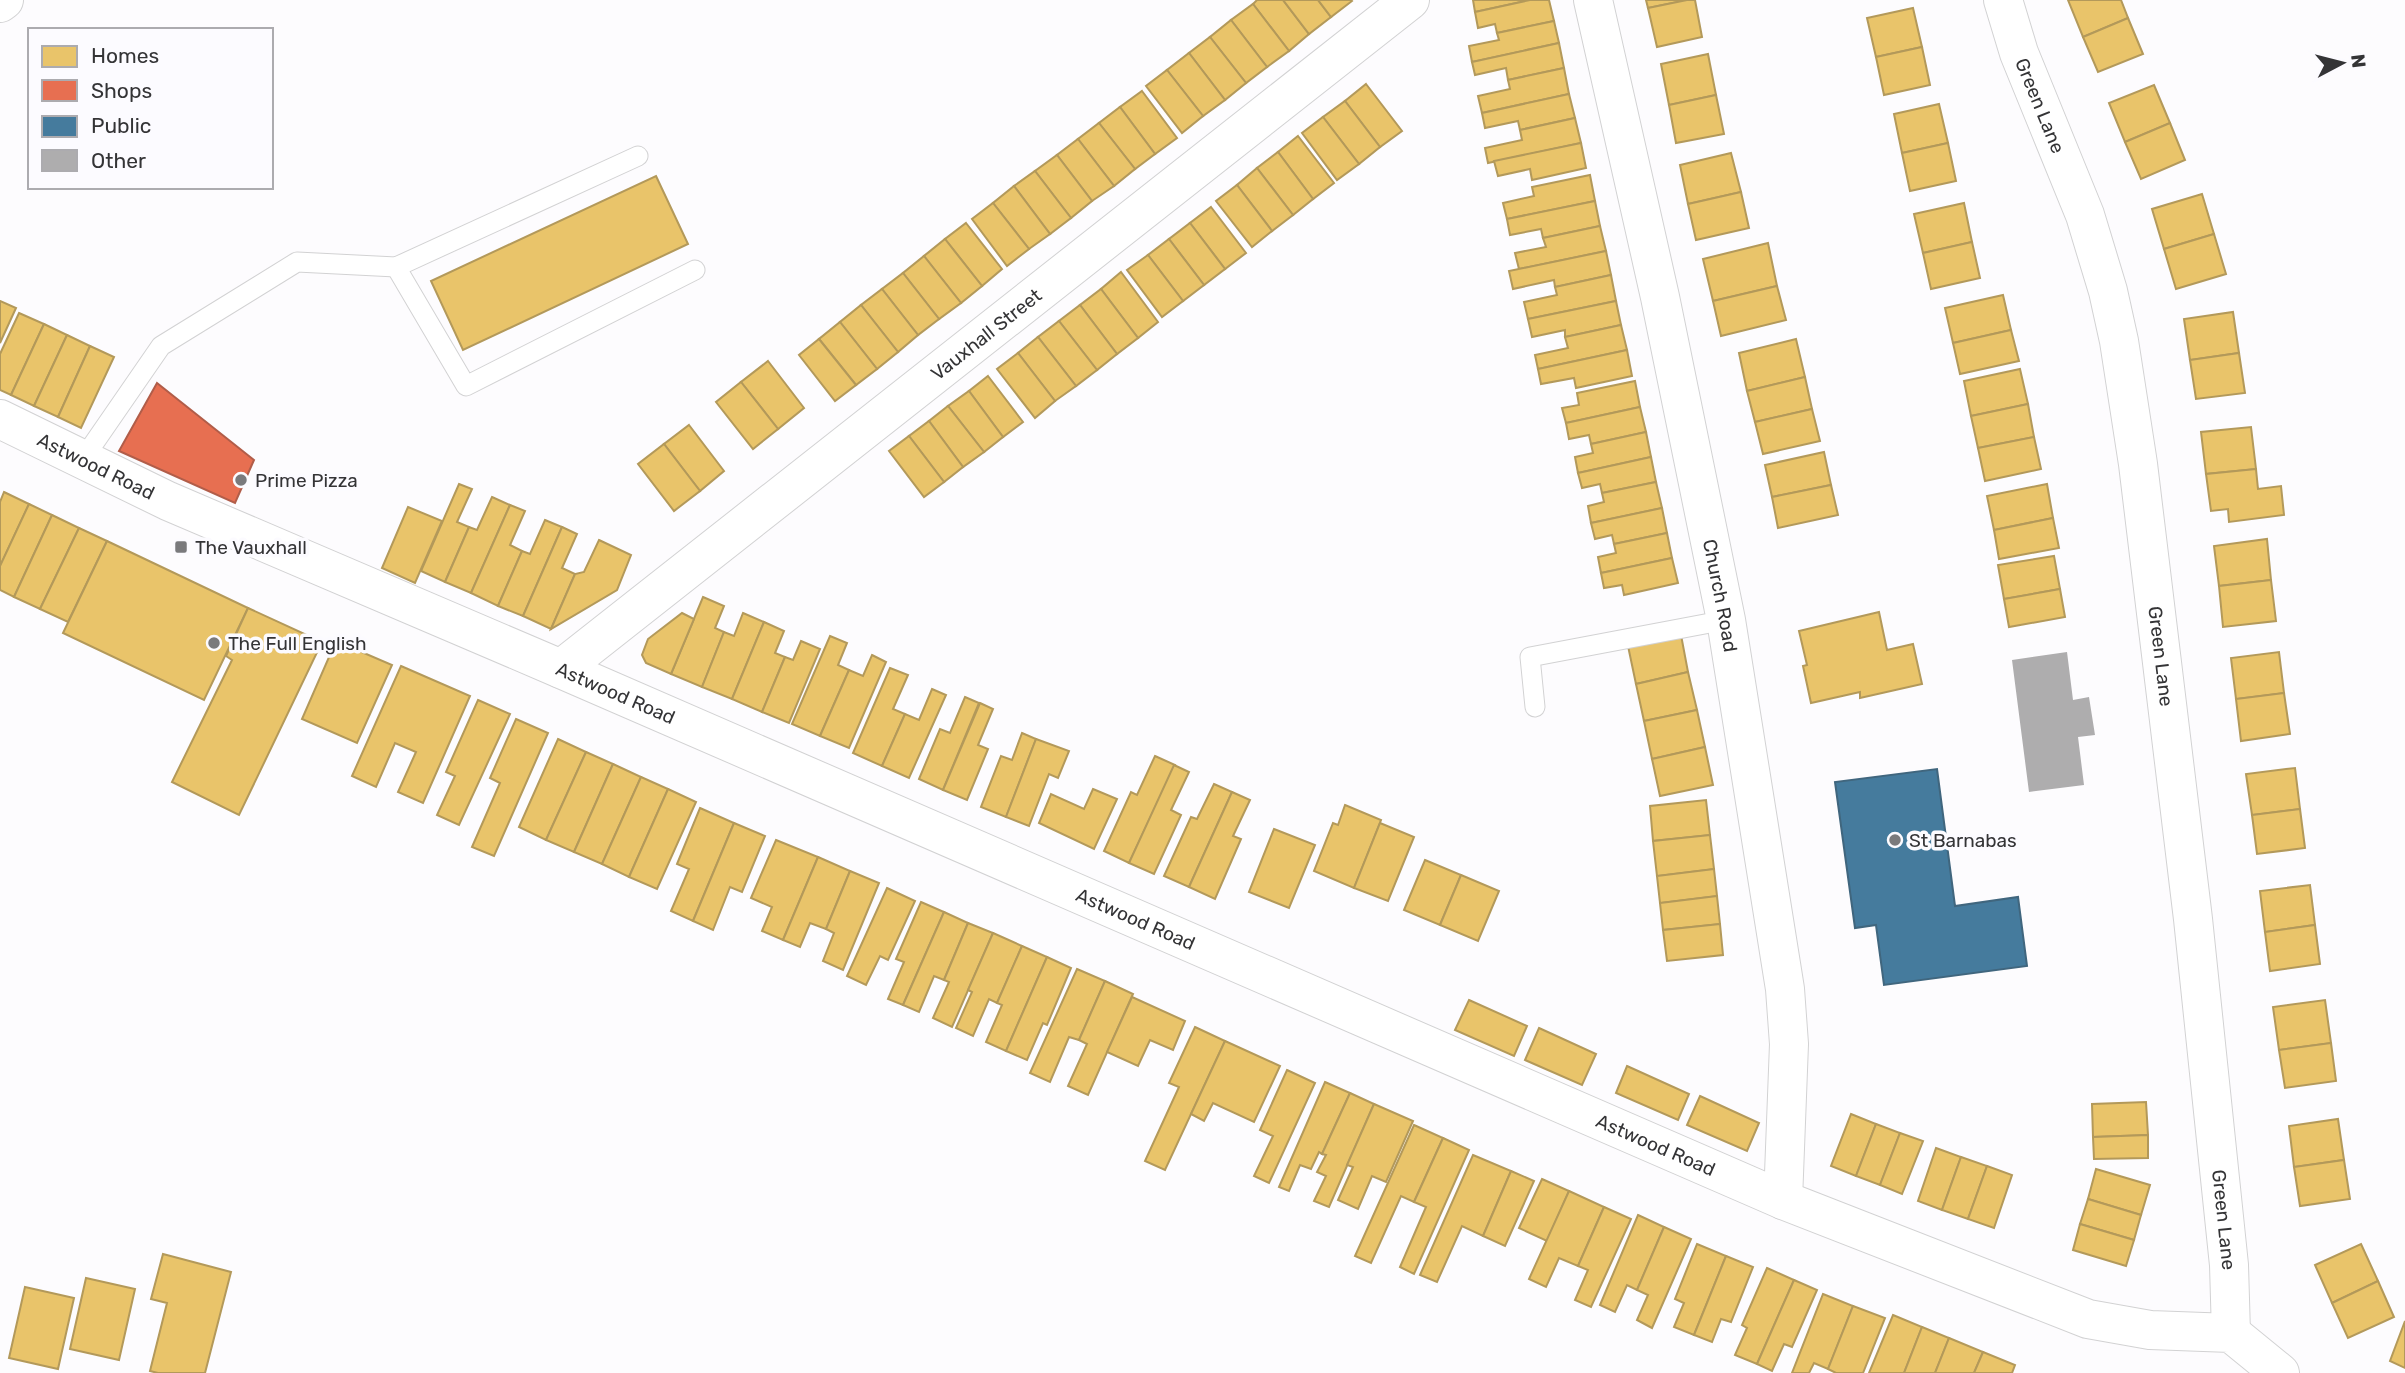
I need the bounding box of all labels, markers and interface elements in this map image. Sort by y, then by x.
legend [28,28,273,189]
north arrow [2307,28,2377,98]
text: Homes [91,43,159,68]
text: N [2346,53,2371,69]
street label: Green Lane [2010,55,2070,157]
text: Shops [91,78,152,103]
text: Public [91,113,151,138]
text: Other [91,148,146,173]
street label: Vauxhall Street [926,284,1047,385]
street label: Astwood Road [34,428,158,505]
place label: Prime Pizza [255,469,358,492]
marker: Prime Pizza [233,472,249,488]
place label: The Vauxhall [195,536,307,559]
street label: Church Road [1698,537,1742,654]
marker: The Vauxhall [173,539,189,555]
street label: Green Lane [2143,605,2178,708]
place label: The Full English [228,632,367,655]
marker: The Full English [206,635,222,651]
street label: Astwood Road [552,657,679,729]
place label: St Barnabas [1909,829,2017,852]
marker: St Barnabas [1887,832,1903,848]
street label: Astwood Road [1072,883,1199,955]
street label: Astwood Road [1592,1109,1719,1181]
street label: Green Lane [2207,1168,2240,1271]

